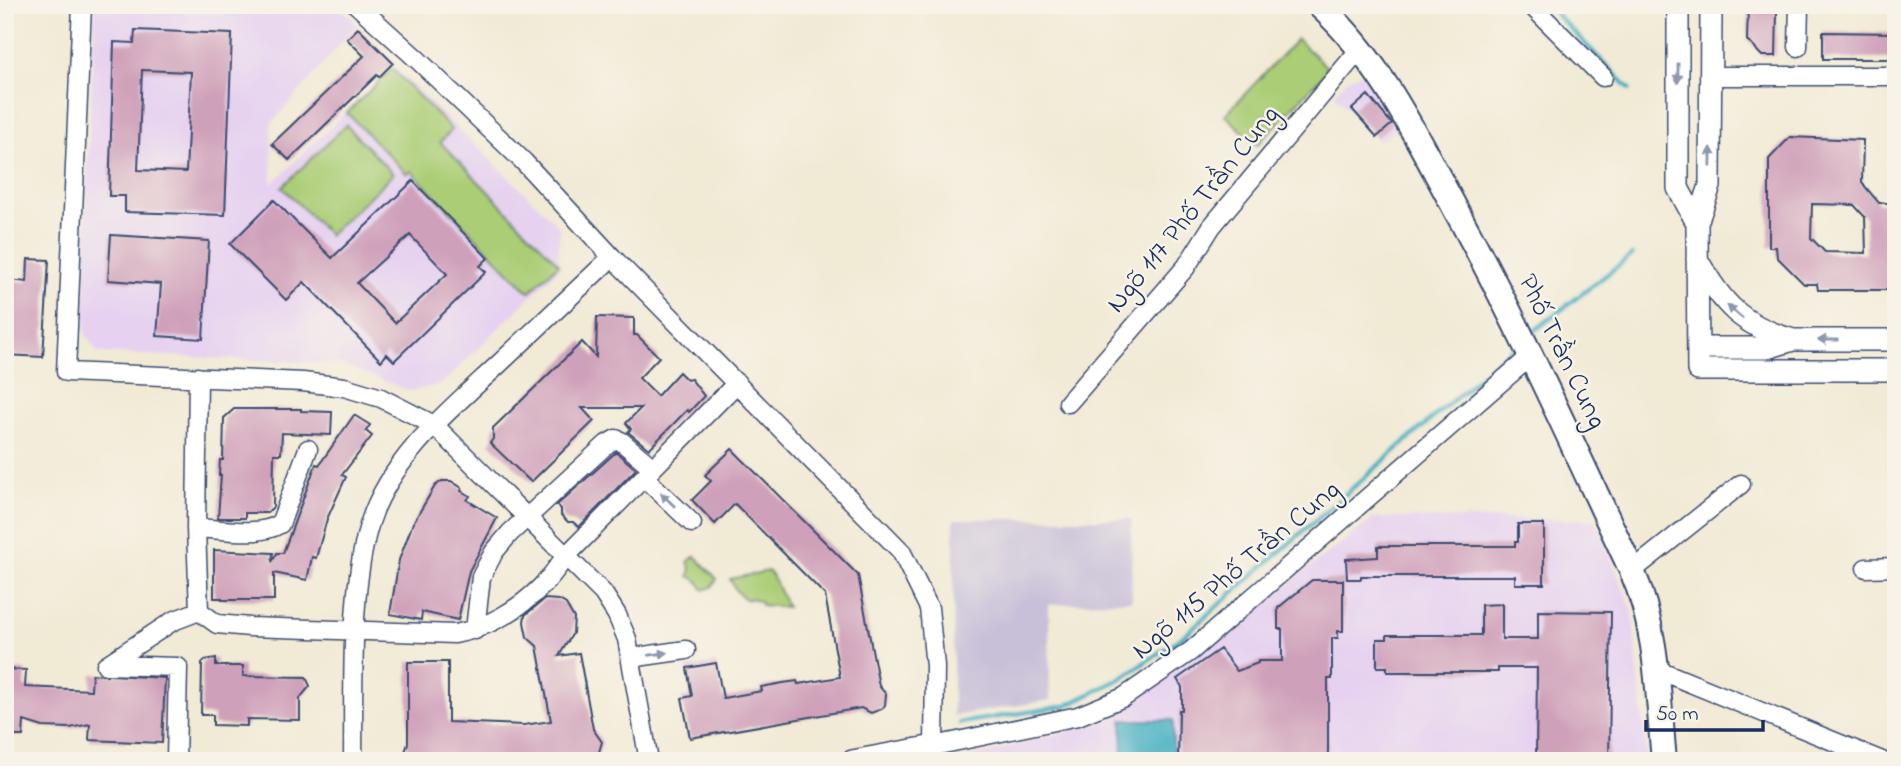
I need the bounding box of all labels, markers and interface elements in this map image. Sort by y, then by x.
one-way arrow [1672,63,1684,85]
street label: Ngõ 117 Phố Trần Cung [1097,97,1291,323]
one-way arrow [1705,146,1717,168]
street label: Phố Trần Cung [1506,268,1616,436]
one-way arrow [1726,304,1744,319]
one-way arrow [1816,334,1838,346]
street label: Ngõ 115 Phố Trần Cung [1124,471,1350,671]
one-way arrow [660,492,677,508]
one-way arrow [647,648,669,659]
scale bar [1646,689,1763,733]
text: 50 m [1656,700,1699,730]

